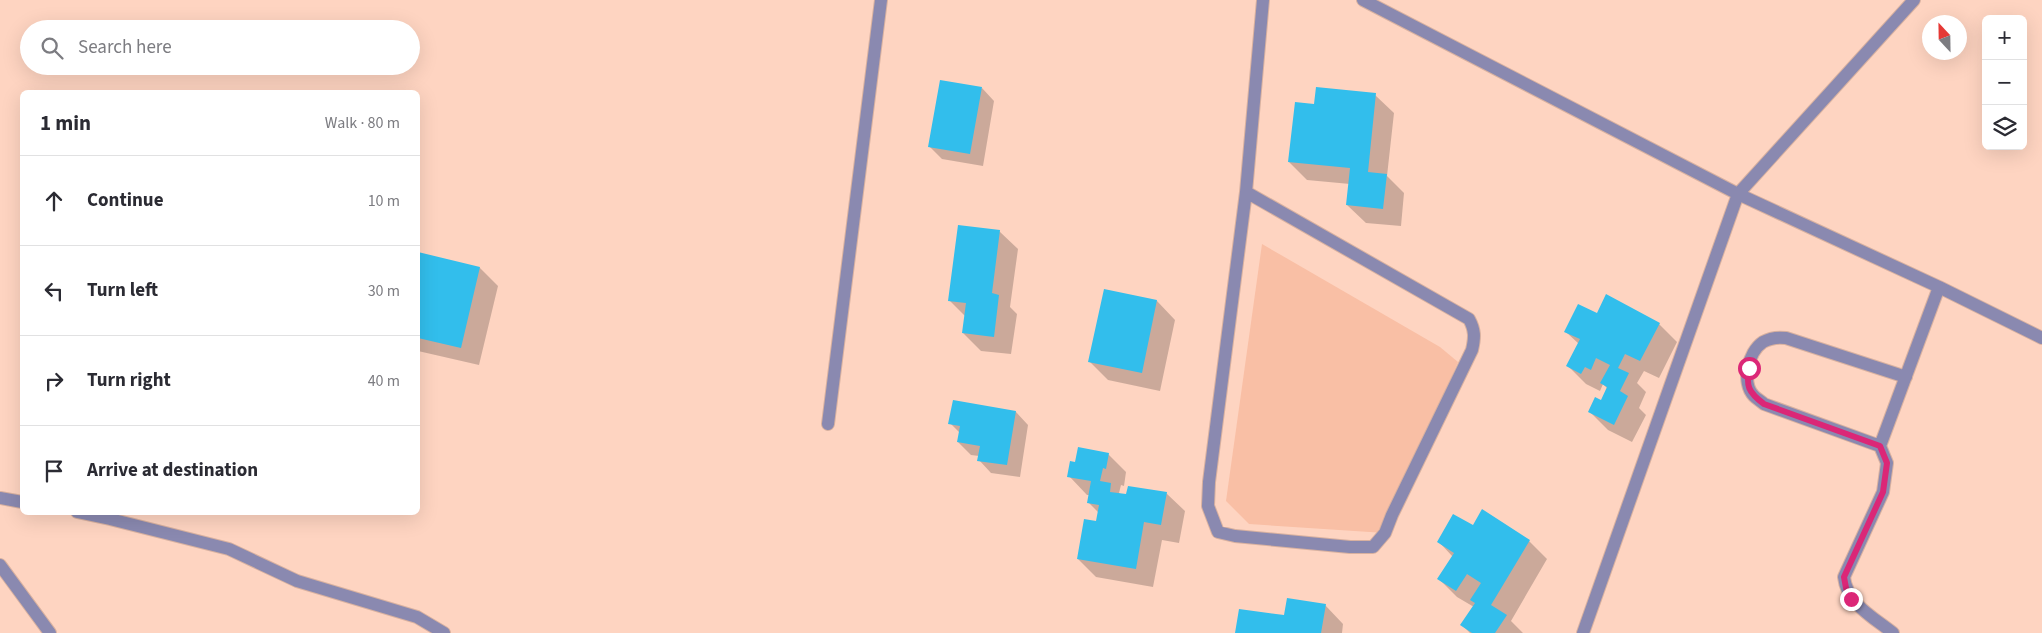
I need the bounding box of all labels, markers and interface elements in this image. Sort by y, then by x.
north arrow [1922,15,1967,60]
map controls [1982,15,2027,150]
button: + [1982,15,2027,60]
search box [20,20,420,75]
icon: search [38,34,66,62]
text: Search here [78,34,172,61]
button: − [1982,60,2027,105]
button: layers [1982,105,2027,150]
text: 1 min [40,108,91,138]
text: Walk · 80 m [325,112,400,134]
icon: ahead [40,187,68,215]
text: Continue [87,187,164,214]
text: 10 m [368,190,400,212]
icon: left [40,277,68,305]
text: Turn left [87,277,158,304]
text: 30 m [368,280,400,302]
route start [1738,357,1761,380]
icon: right [40,367,68,395]
text: Turn right [87,367,171,394]
text: 40 m [368,370,400,392]
icon: arrive [40,457,68,485]
text: Arrive at destination [87,457,258,484]
route end [1840,588,1863,611]

